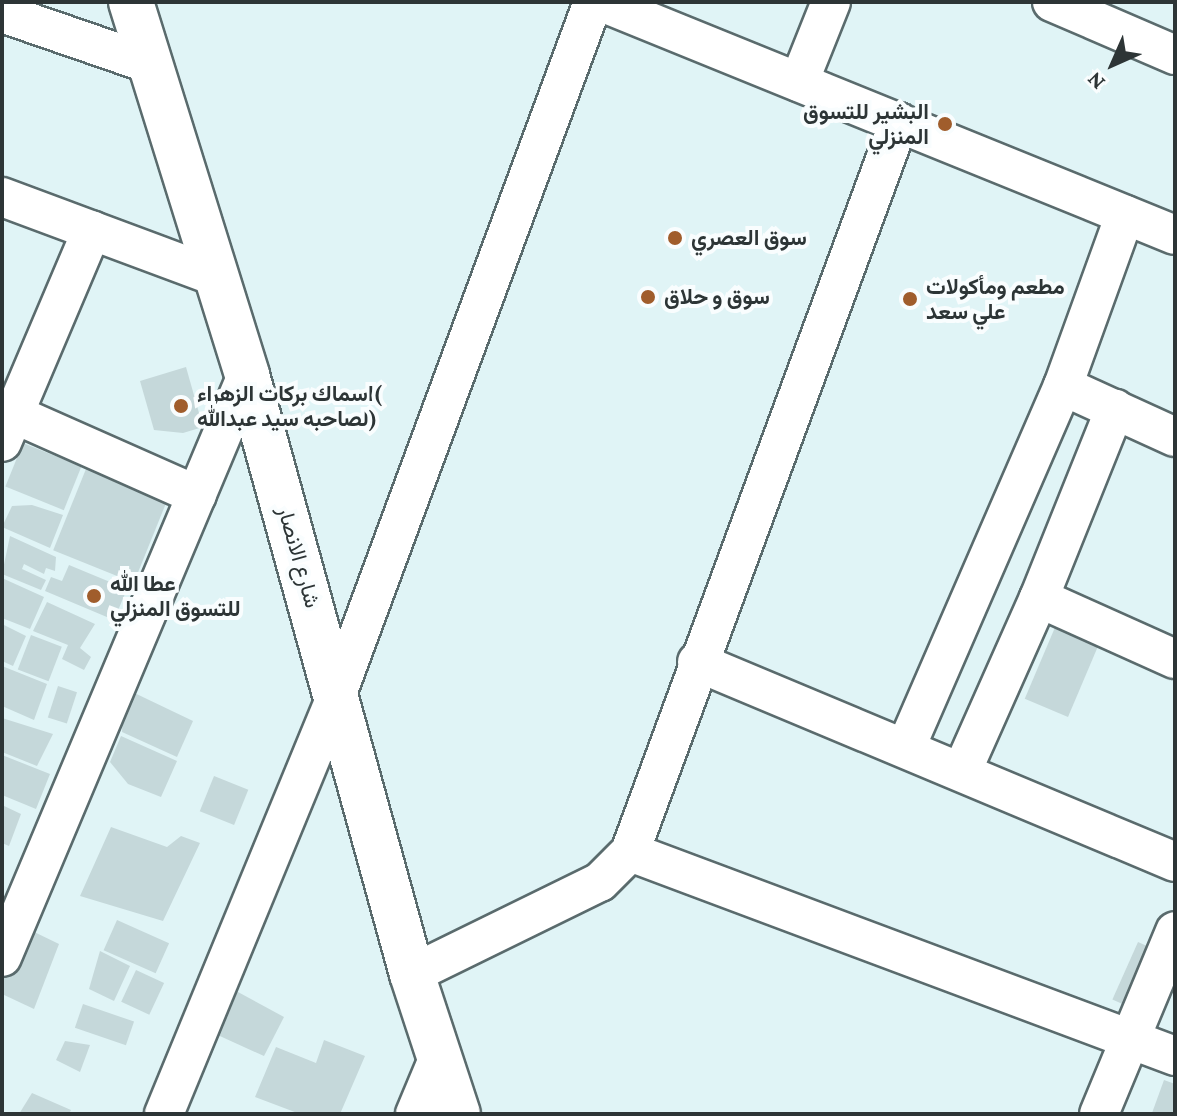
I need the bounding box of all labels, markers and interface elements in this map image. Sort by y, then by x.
north arrow [1073,24,1153,104]
text: N [1082,67,1110,95]
place label: البشير للتسوق المنزلي [803,98,929,150]
marker: البشير للتسوق المنزلي [936,115,954,133]
place label: سوق العصري [691,225,807,251]
marker: سوق العصري [666,229,684,247]
place label: مطعم ومأكولات علي سعد [926,273,1065,324]
place label: سوق و حلاق [664,284,770,310]
marker: سوق و حلاق [639,288,657,306]
marker: مطعم ومأكولات علي سعد [901,290,919,308]
place label: اسماك بركات الزهراء( لصاحبه سيد عبدالله) [197,380,382,432]
marker: اسماك بركات الزهراء( لصاحبه سيد عبدالله) [172,397,190,415]
street label: شارع الانصار [272,503,326,611]
place label: عطا الله للتسوق المنزلي [110,570,241,622]
marker: عطا الله للتسوق المنزلي [85,587,103,605]

